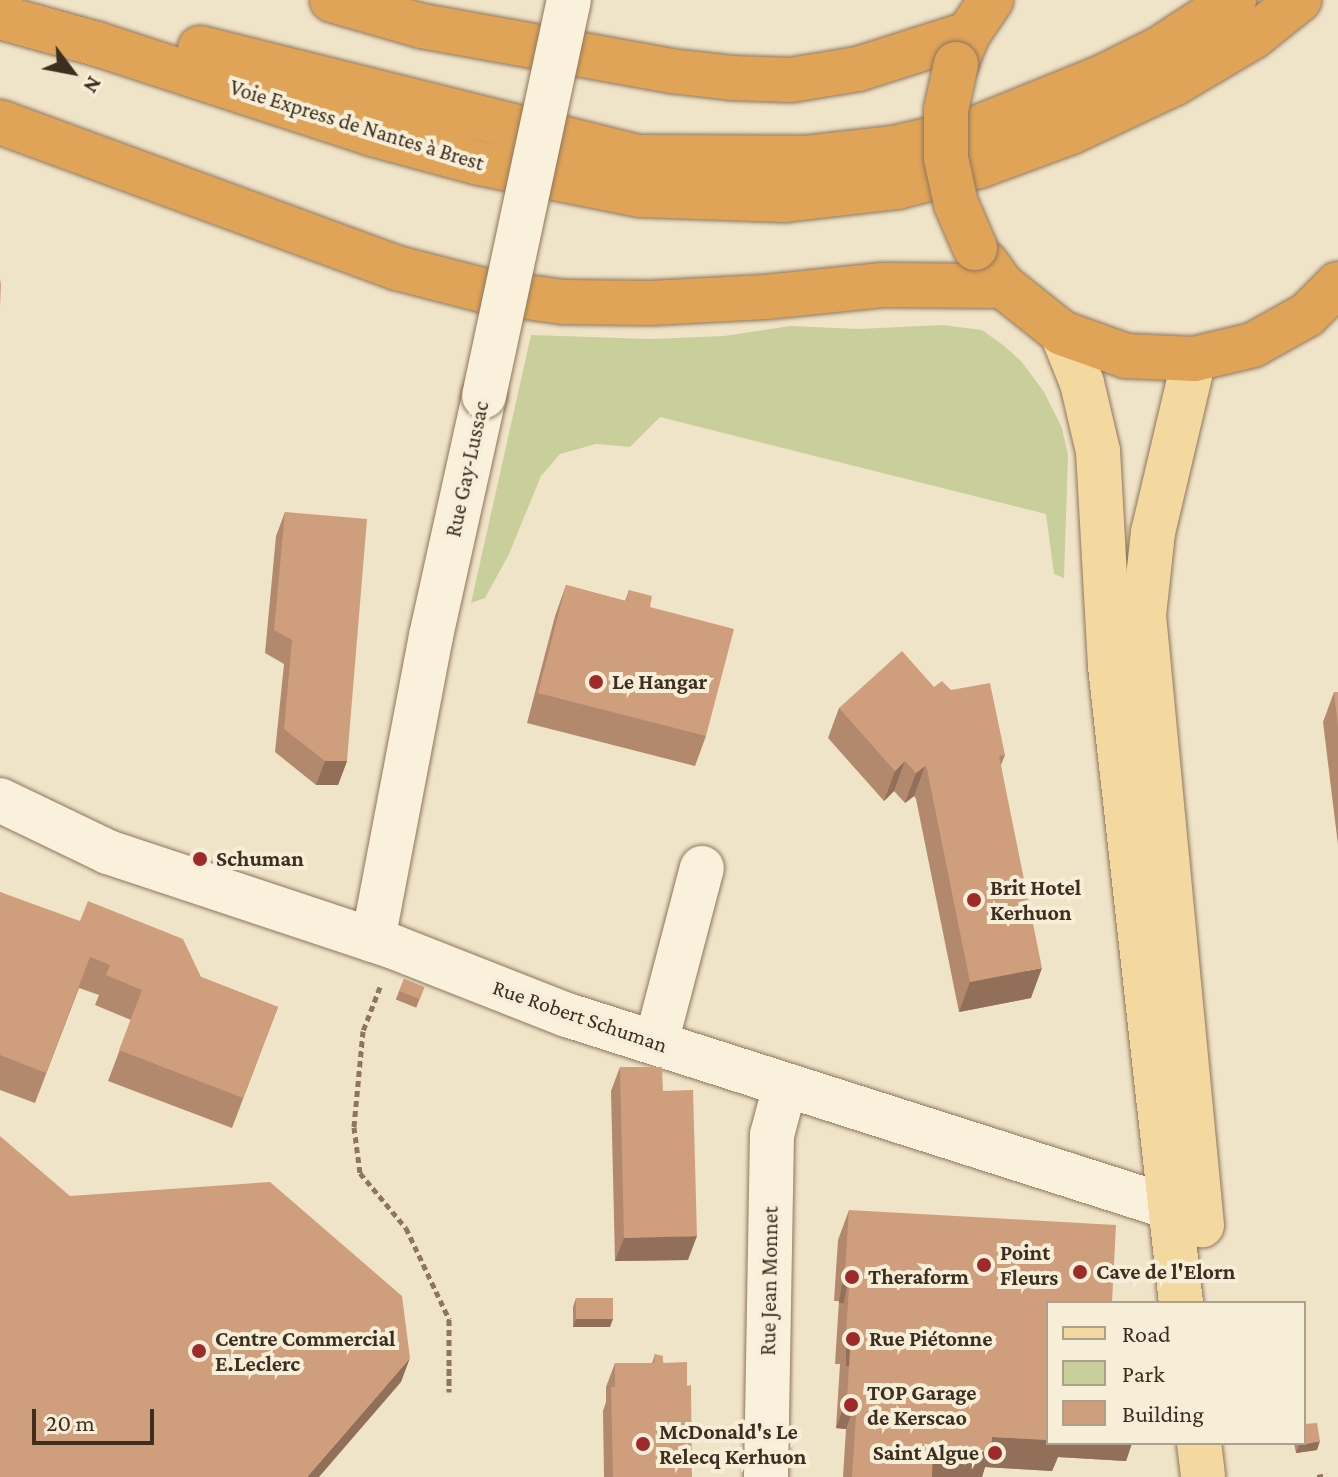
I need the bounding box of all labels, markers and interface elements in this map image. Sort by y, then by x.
north arrow [32,32,112,112]
text: N [78,72,107,98]
street label: Voie Express de Nantes à Brest [227,74,487,176]
street label: Rue Gay-Lussac [440,399,494,539]
place label: Le Hangar [612,669,707,695]
marker: Le Hangar [587,673,605,691]
place label: Schuman [216,846,304,872]
marker: Schuman [191,850,209,868]
place label: Brit Hotel Kerhuon [990,874,1081,926]
marker: Brit Hotel Kerhuon [965,891,983,909]
street label: Rue Robert Schuman [489,974,671,1058]
street label: Rue Jean Monnet [754,1206,784,1356]
place label: Point Fleurs [1000,1239,1058,1290]
marker: Point Fleurs [975,1256,993,1274]
place label: Cave de l'Elorn [1096,1259,1235,1285]
marker: Cave de l'Elorn [1071,1263,1089,1281]
place label: Theraform [868,1264,969,1290]
marker: Theraform [843,1268,861,1286]
legend [1046,1301,1306,1445]
text: Road [1122,1320,1171,1347]
place label: Centre Commercial E.Leclerc [215,1325,396,1376]
place label: Rue Piétonne [869,1326,992,1352]
marker: Rue Piétonne [844,1330,862,1348]
marker: Centre Commercial E.Leclerc [190,1342,208,1360]
text: Park [1122,1360,1165,1387]
place label: TOP Garage de Kerscao [867,1379,977,1430]
scale bar [36,1393,158,1443]
marker: TOP Garage de Kerscao [842,1396,860,1414]
text: Building [1122,1400,1204,1427]
text: 20 m [46,1409,95,1436]
place label: McDonald's Le Relecq Kerhuon [659,1418,806,1470]
marker: McDonald's Le Relecq Kerhuon [634,1435,652,1453]
place label: Saint Algue [873,1440,979,1466]
marker: Saint Algue [986,1444,1004,1462]

